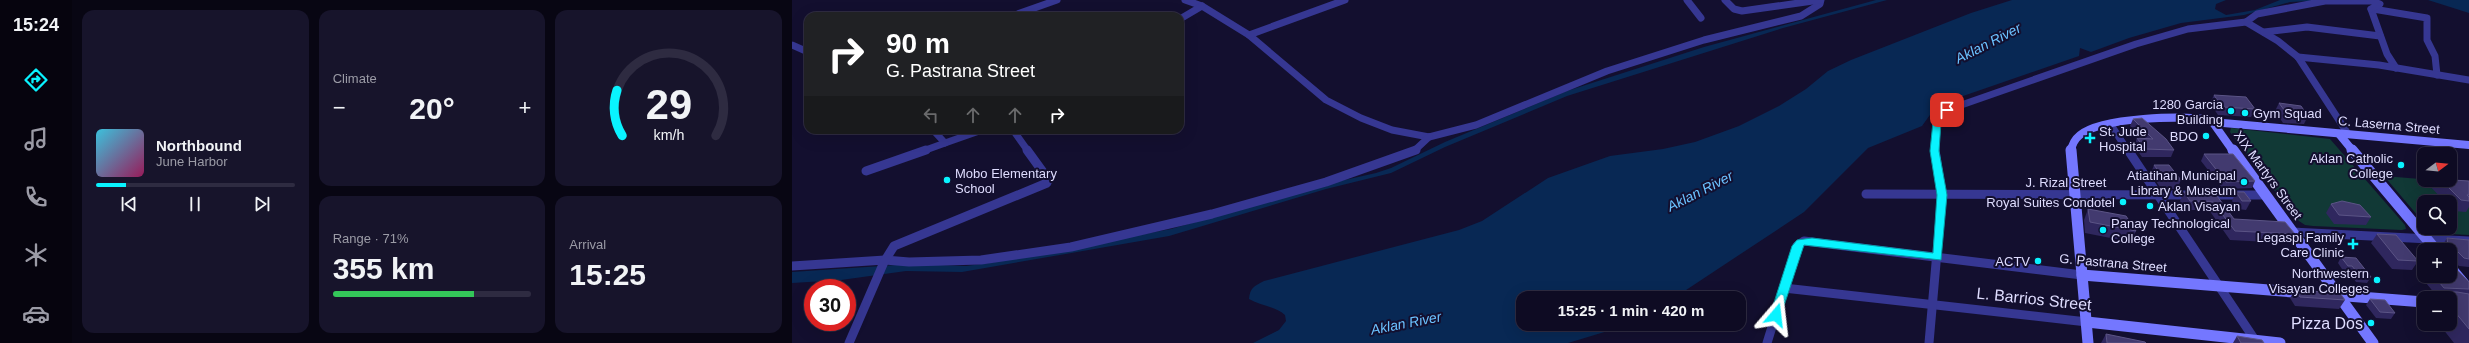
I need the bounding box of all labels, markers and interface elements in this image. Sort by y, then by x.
text: 15:24 [13,15,59,35]
water label: Aklan River [1952,19,2025,67]
icon: right [820,28,872,80]
text: 90 m [886,28,950,59]
text: G. Pastrana Street [886,61,1035,81]
icon: directions [22,66,50,94]
text: Climate [333,71,377,86]
text: 29 [646,81,692,128]
text: 20° [409,92,455,125]
pin [1930,93,1964,127]
text: − [333,95,346,120]
text: + [518,95,531,120]
place label: 1280 Garcia Building [2152,97,2224,127]
icon: arrive [1936,99,1958,121]
icon: left [920,104,942,126]
icon: ahead [962,104,984,126]
icon: ahead [1004,104,1026,126]
icon: right [1046,104,1068,126]
marker: 1280 Garcia Building [2226,106,2236,116]
place label: Gym Squad [2253,106,2322,121]
marker: Gym Squad [2240,108,2250,118]
street label: C. Laserna Street [2338,113,2441,137]
place label: St. Jude Hospital [2099,124,2147,154]
icon: music [22,125,50,153]
text: km/h [653,126,684,142]
street label: XIX Martyrs Street [2231,128,2306,223]
place label: BDO [2170,129,2198,144]
marker: BDO [2201,131,2211,141]
marker: St. Jude Hospital [2084,132,2096,144]
text: Northbound [156,137,242,154]
north arrow [2417,147,2457,187]
map controls [2417,147,2457,331]
place label: Aklan Catholic College [2310,151,2393,181]
text: June Harbor [156,154,228,169]
marker: Aklan Catholic College [2396,160,2406,170]
place label: Mobo Elementary School [955,166,1057,196]
water label: Aklan River [1664,167,1737,215]
place label: Atiatihan Municipal Library & Museum [2127,168,2236,198]
marker: Mobo Elementary School [942,175,952,185]
street label: J. Rizal Street [2026,175,2107,190]
marker: Atiatihan Municipal Library & Museum [2239,177,2249,187]
icon: phone [22,183,50,211]
icon: previous [118,193,140,215]
icon: pause [184,193,206,215]
icon: next [251,193,273,215]
place label: Royal Suites Condotel [1986,195,2115,210]
button: search [2417,195,2457,235]
marker: Royal Suites Condotel [2118,197,2128,207]
place label: Aklan Visayan [2158,199,2240,214]
marker: Aklan Visayan [2145,201,2155,211]
place label: Panay Technological College [2111,216,2230,246]
marker: Panay Technological College [2098,225,2108,235]
place label: Legaspi Family Care Clinic [2257,230,2344,260]
text: Range · 71% [333,231,409,246]
text: Arrival [569,237,606,252]
marker: Legaspi Family Care Clinic [2347,238,2359,250]
icon: climate [22,241,50,269]
button: + [2417,243,2457,283]
street label: G. Pastrana Street [2059,251,2168,275]
text: 355 km [333,252,434,285]
place label: ACTV [1995,254,2030,269]
marker: ACTV [2033,256,2043,266]
text: 15:25 [569,258,646,291]
place label: Northwestern Visayan Colleges [2269,266,2369,296]
marker: Northwestern Visayan Colleges [2372,275,2382,285]
speed limit sign: 30 [804,279,856,331]
street label: L. Barrios Street [1976,285,2093,314]
button: − [2417,291,2457,331]
position arrow [1755,294,1797,336]
icon: car [22,300,50,328]
text: 15:25 · 1 min · 420 m [1558,302,1704,319]
water label: Aklan River [1368,308,1444,338]
place label: Pizza Dos [2291,315,2363,332]
marker: Pizza Dos [2366,318,2376,328]

